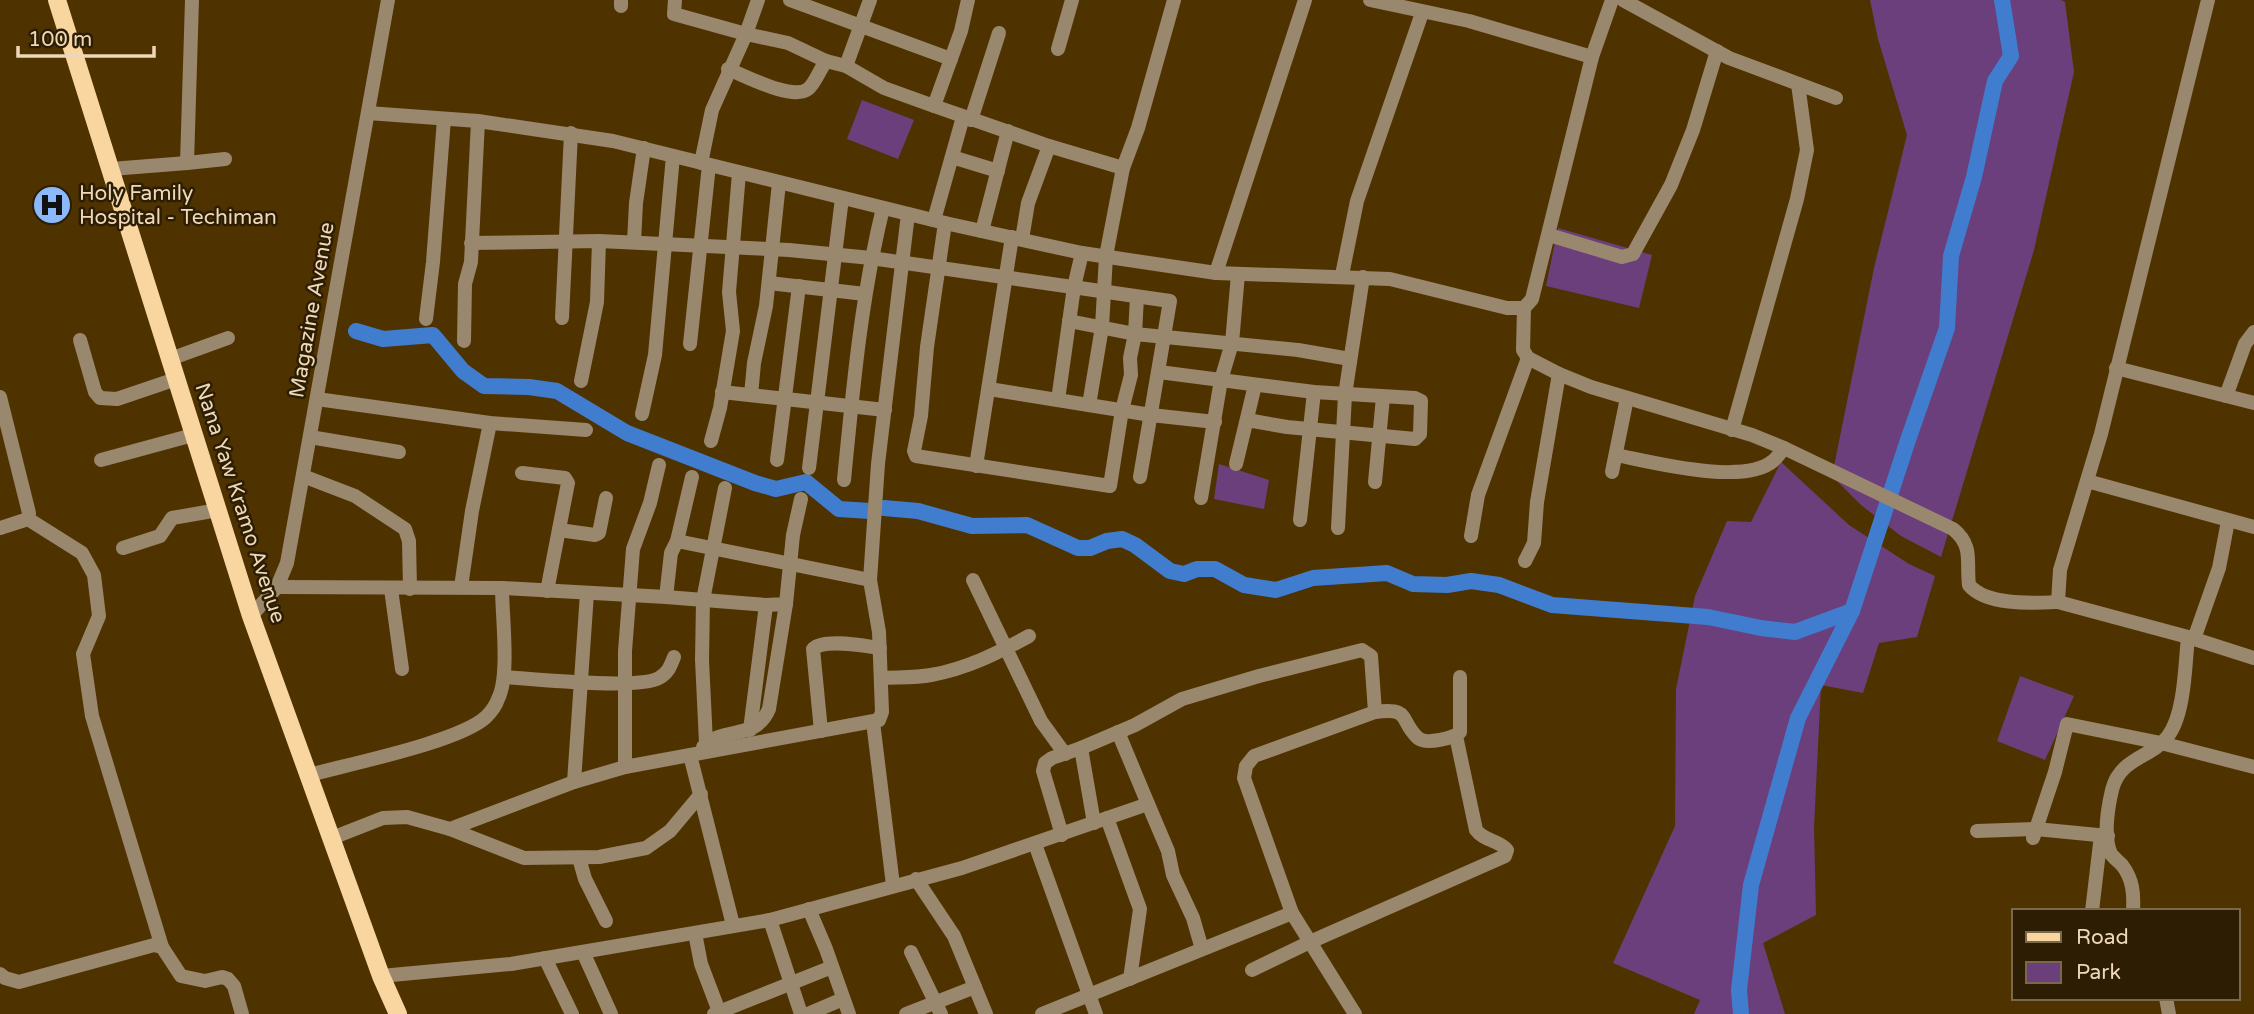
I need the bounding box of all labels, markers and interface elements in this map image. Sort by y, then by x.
scale bar [18,14,154,58]
text: 100 m [28,27,92,52]
place label: Holy Family Hospital - Techiman [79,181,277,230]
hospital icon: Holy Family Hospital - Techiman [31,184,73,226]
street label: Magazine Avenue [284,220,340,400]
street label: Nana Yaw Kramo Avenue [189,380,291,626]
legend [2012,909,2240,1000]
text: Road [2076,925,2129,950]
text: Park [2076,960,2121,985]

